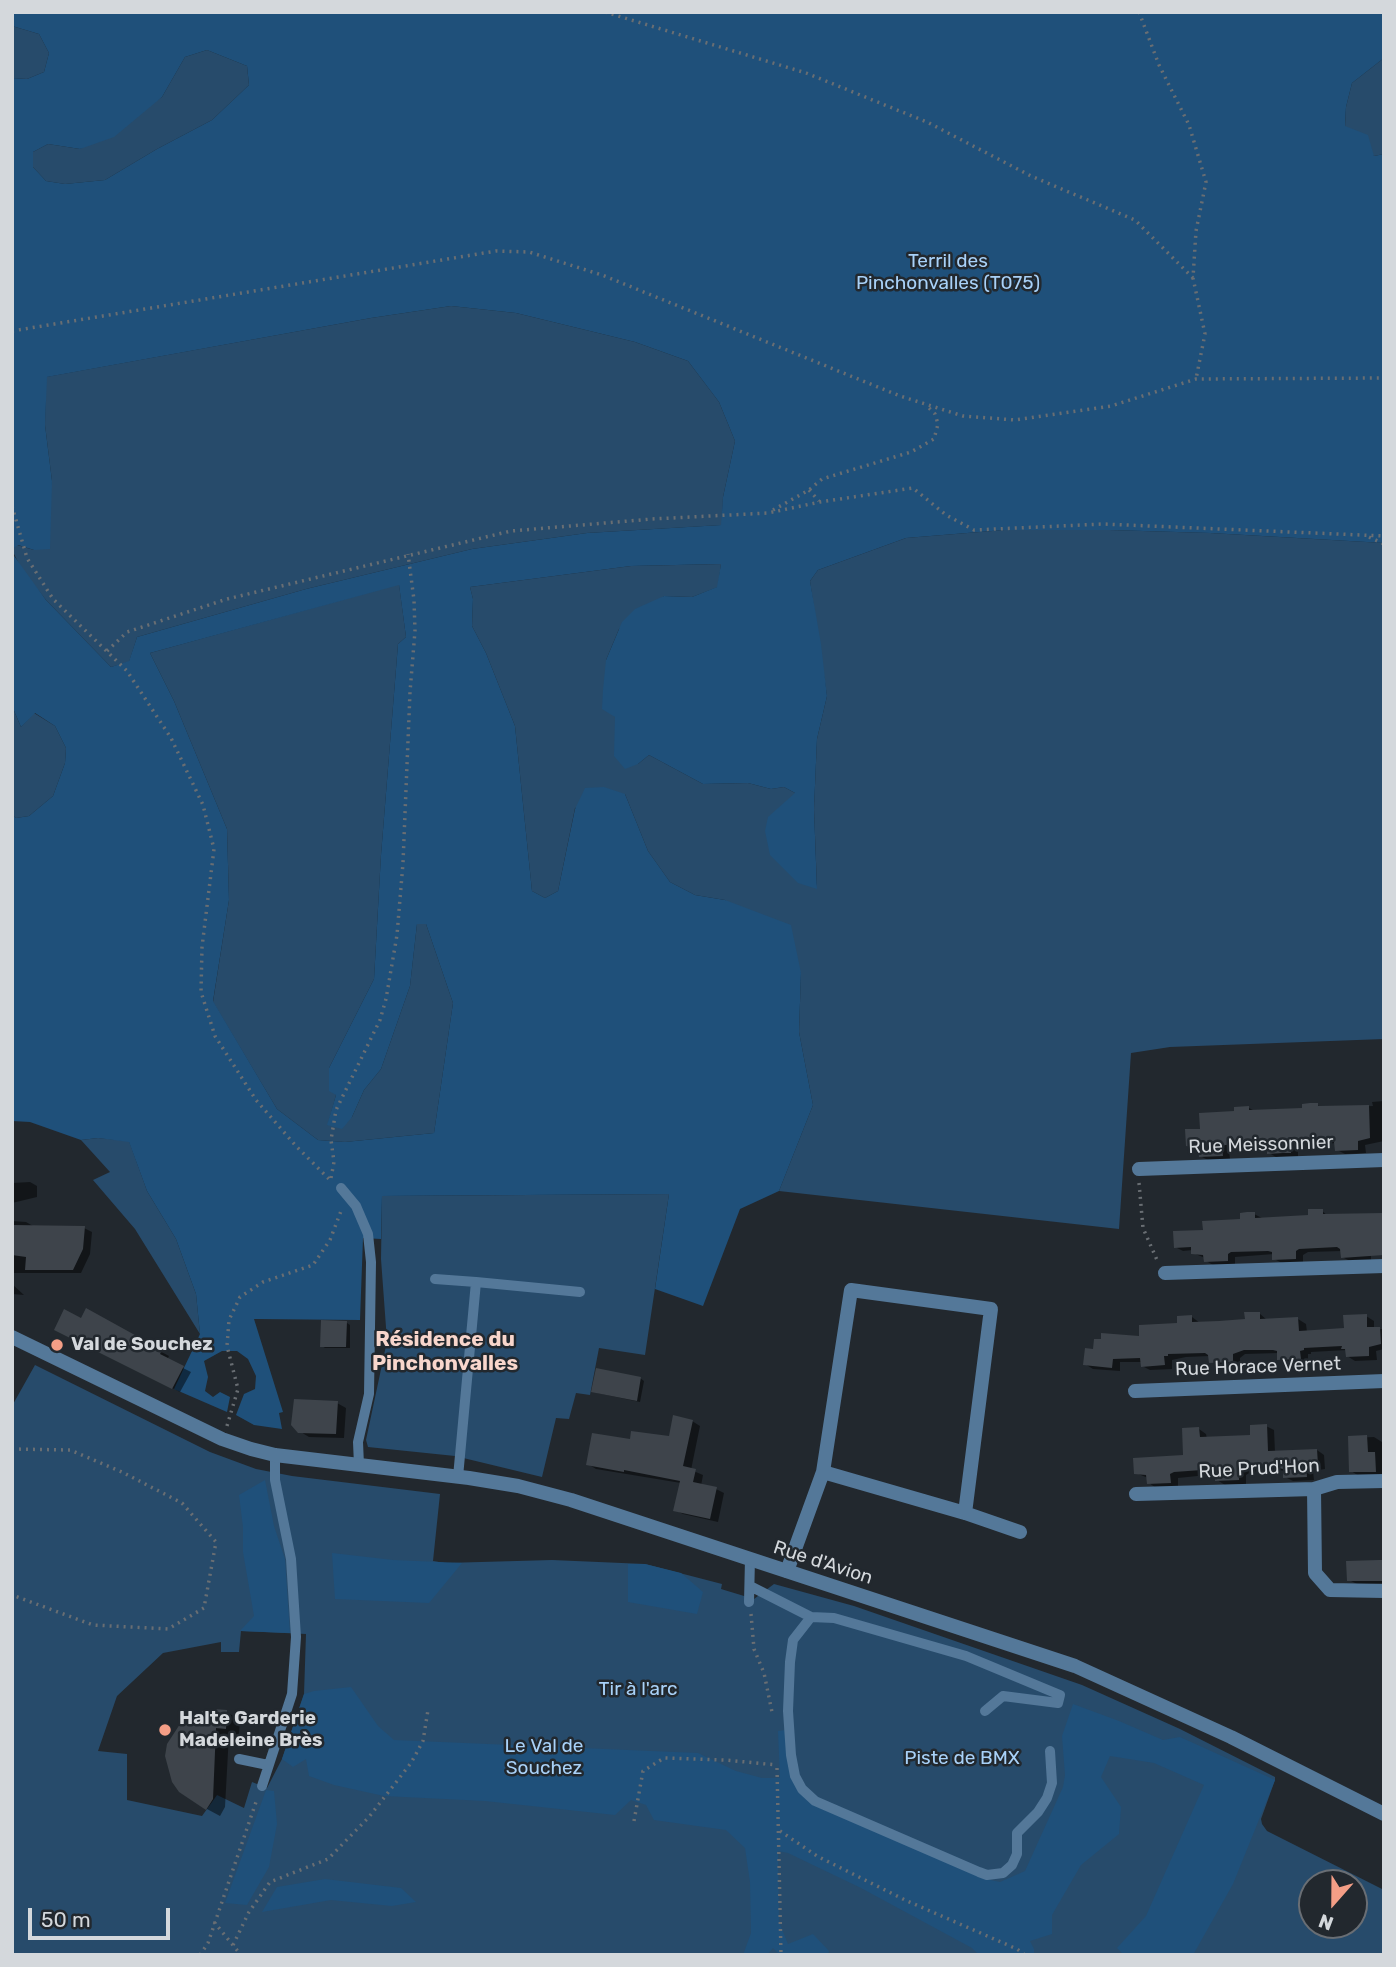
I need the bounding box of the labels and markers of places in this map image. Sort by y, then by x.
place label: Val de Souchez [71,1334,213,1356]
marker: Val de Souchez [49,1337,65,1353]
place label: Halte Garderie Madeleine Brès [179,1708,323,1752]
marker: Halte Garderie Madeleine Brès [157,1722,173,1738]

